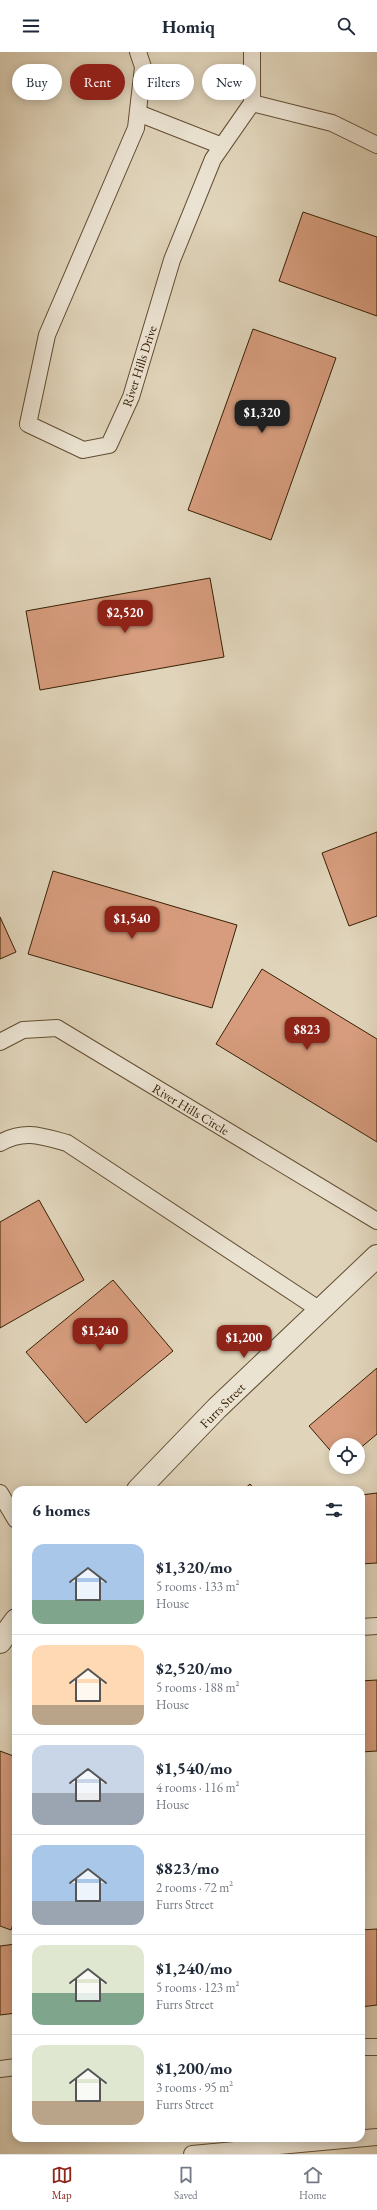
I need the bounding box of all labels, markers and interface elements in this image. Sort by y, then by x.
icon: menu [20,15,42,37]
text: Homiq [162,15,215,38]
icon: search [335,15,357,37]
chip: Buy [12,64,62,100]
chip: Rent [70,64,125,100]
chip: Filters [133,64,194,100]
chip: New [202,64,256,100]
street label: River Hills Drive [118,323,161,409]
pin: $1,320 [229,400,295,434]
text: $1,320 [244,404,280,421]
pin: $2,520 [92,600,158,634]
text: $2,520 [107,604,143,621]
pin: $1,540 [99,906,165,940]
text: $1,540 [114,910,150,927]
pin: $823 [283,1017,331,1051]
text: $823 [294,1021,320,1038]
street label: River Hills Circle [149,1080,232,1139]
pin: $1,240 [67,1318,133,1352]
text: $1,240 [82,1322,118,1339]
pin: $1,200 [211,1325,277,1359]
text: $1,200 [226,1329,262,1346]
street label: Furrs Street [196,1379,249,1432]
map controls [329,1438,365,1474]
button: locate [329,1438,365,1474]
text: 6 homes [32,1499,90,1521]
icon: filters [323,1499,345,1521]
text: $1,320/mo [156,1556,232,1578]
icon: home [64,1560,112,1608]
text: 5 rooms · 133 m² [156,1578,240,1595]
text: House [156,1595,189,1612]
text: $2,520/mo [156,1657,232,1679]
icon: home [64,1661,112,1709]
text: 5 rooms · 188 m² [156,1679,240,1696]
text: House [156,1696,189,1713]
text: $1,540/mo [156,1757,232,1779]
icon: home [64,1761,112,1809]
text: 4 rooms · 116 m² [156,1779,240,1796]
text: House [156,1796,189,1813]
text: $823/mo [156,1857,219,1879]
icon: home [64,1861,112,1909]
text: 2 rooms · 72 m² [156,1879,233,1896]
text: Furrs Street [156,1896,214,1913]
text: $1,240/mo [156,1957,232,1979]
icon: home [64,1961,112,2009]
text: 5 rooms · 123 m² [156,1979,240,1996]
text: Furrs Street [156,1996,214,2013]
text: $1,200/mo [156,2057,232,2079]
icon: home [64,2061,112,2109]
text: 3 rooms · 95 m² [156,2079,233,2096]
text: Furrs Street [156,2096,214,2113]
tab: Map [51,2164,73,2202]
tab: Saved [174,2164,198,2202]
tab: Home [299,2164,326,2202]

